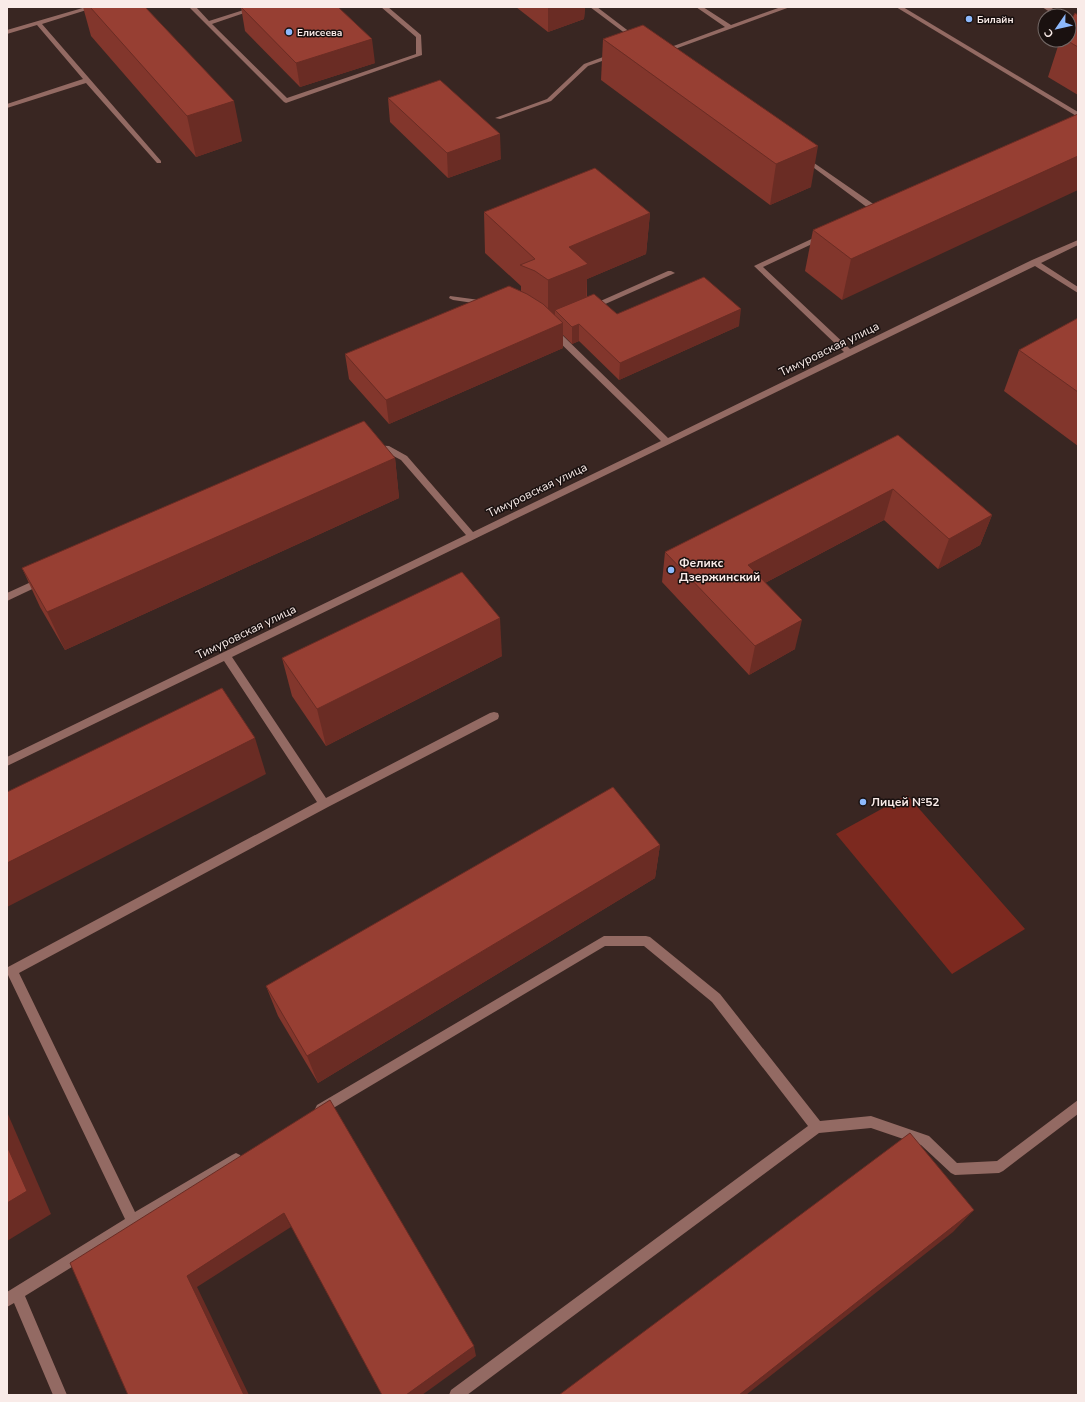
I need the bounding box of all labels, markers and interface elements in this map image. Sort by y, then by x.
north arrow [1037,8,1077,48]
place label: Билайн [977,13,1013,27]
marker: Билайн [964,14,974,24]
place label: Елисеева [297,26,342,40]
text: С [1041,26,1057,41]
marker: Елисеева [284,27,294,37]
street label: Тимуровская улица [776,318,882,380]
street label: Тимуровская улица [484,459,590,521]
place label: Феликс Дзержинский [679,555,760,585]
marker: Феликс Дзержинский [666,565,676,575]
street label: Тимуровская улица [193,601,299,663]
place label: Лицей №52 [871,794,940,810]
marker: Лицей №52 [858,797,868,807]

